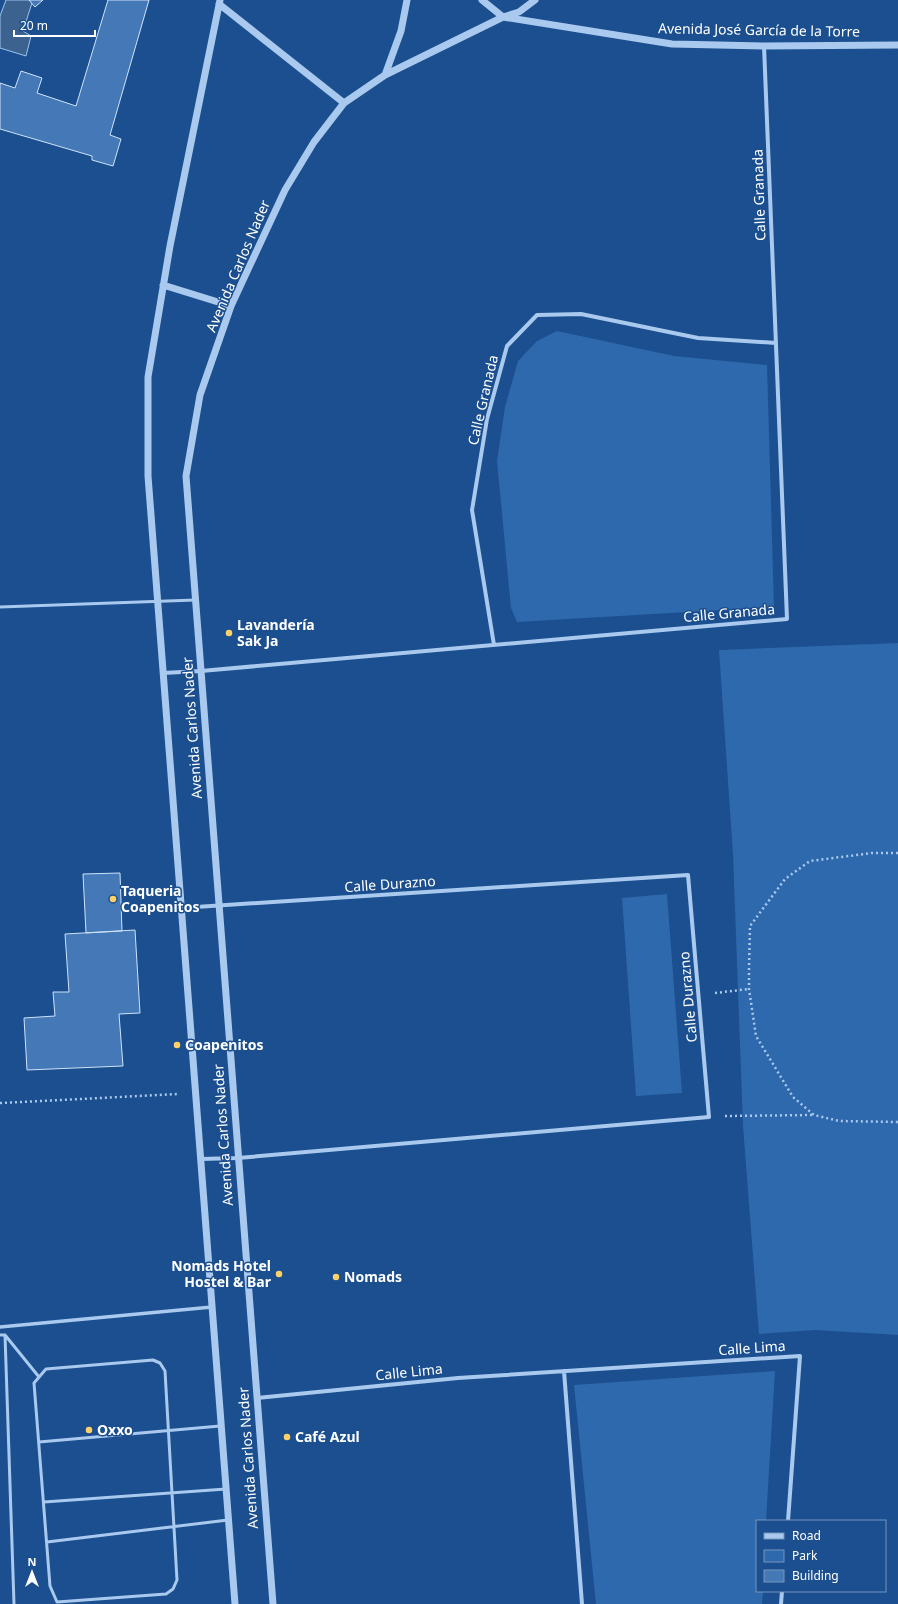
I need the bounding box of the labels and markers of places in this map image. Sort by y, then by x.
place label: Lavandería Sak Ja [237,615,315,650]
marker: Lavandería Sak Ja [224,628,234,638]
place label: Taqueria Coapenitos [121,881,199,916]
marker: Taqueria Coapenitos [108,894,118,904]
place label: Coapenitos [185,1035,263,1054]
marker: Coapenitos [172,1040,182,1050]
place label: Nomads Hotel Hostel & Bar [171,1256,272,1291]
place label: Nomads [344,1267,402,1286]
marker: Nomads Hotel Hostel & Bar [274,1269,284,1279]
marker: Nomads [331,1272,341,1282]
place label: Oxxo [97,1420,133,1439]
marker: Oxxo [84,1425,94,1435]
place label: Café Azul [295,1427,360,1446]
marker: Café Azul [282,1432,292,1442]

